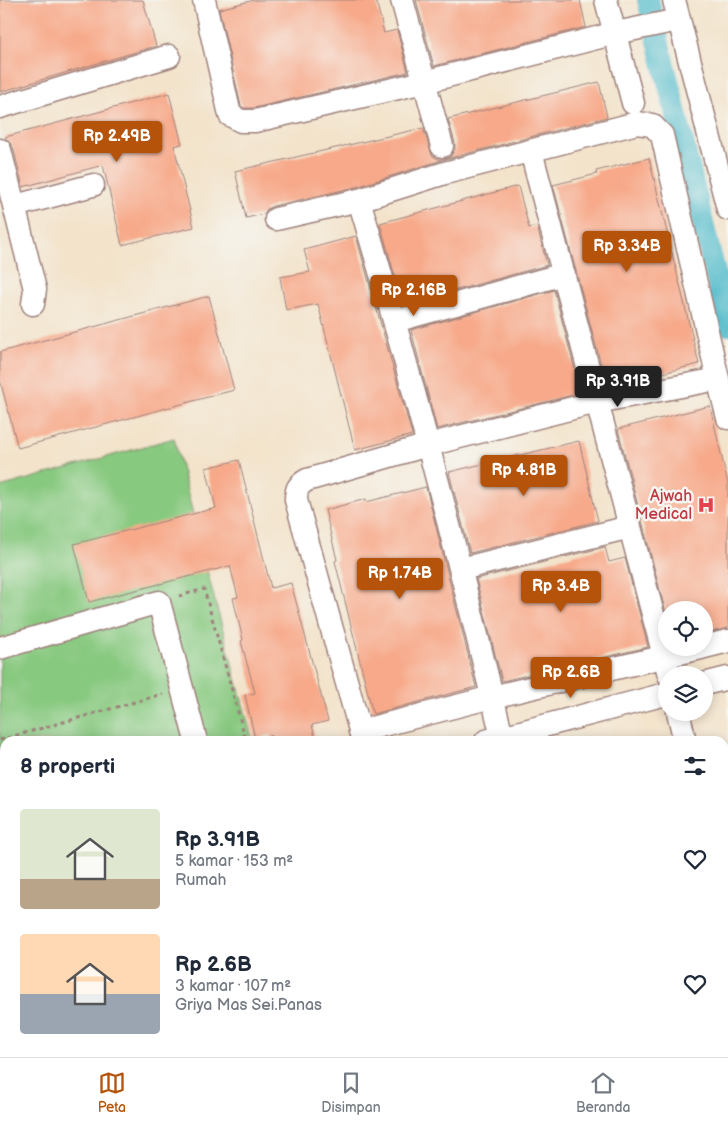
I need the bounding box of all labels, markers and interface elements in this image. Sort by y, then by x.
pin: Rp 2.49B [65,120,169,163]
text: Rp 2.49B [83,127,151,146]
pin: Rp 3.34B [575,230,679,273]
text: Rp 3.34B [593,237,661,256]
pin: Rp 2.16B [362,274,466,317]
text: Rp 2.16B [381,281,447,300]
pin: Rp 3.91B [566,366,670,408]
text: Rp 3.91B [586,372,650,391]
pin: Rp 4.81B [472,454,576,497]
text: Rp 4.81B [491,461,557,480]
place label: Ajwah Medical [635,487,692,524]
hospital icon: Ajwah Medical [696,495,716,515]
pin: Rp 1.74B [348,558,452,600]
text: Rp 1.74B [368,564,432,583]
pin: Rp 3.4B [515,570,607,613]
text: Rp 3.4B [532,577,590,596]
map controls [658,601,713,721]
button: locate [658,601,713,656]
pin: Rp 2.6B [525,656,617,699]
text: Rp 2.6B [542,663,600,682]
button: layers [658,666,713,721]
icon: filters [681,752,709,780]
text: 8 properti [20,754,115,779]
text: Rp 3.91B [175,827,260,852]
icon: home [60,829,120,889]
icon: heart [681,845,709,873]
text: 5 kamar · 153 m² [175,852,293,871]
text: Rumah [175,871,226,890]
text: Rp 2.6B [175,952,252,977]
icon: home [60,954,120,1014]
icon: heart [681,970,709,998]
text: 3 kamar · 107 m² [175,977,291,996]
text: Griya Mas Sei.Panas [175,996,322,1015]
tab: Peta [98,1069,126,1116]
tab: Disimpan [321,1069,381,1116]
tab: Beranda [576,1069,630,1116]

